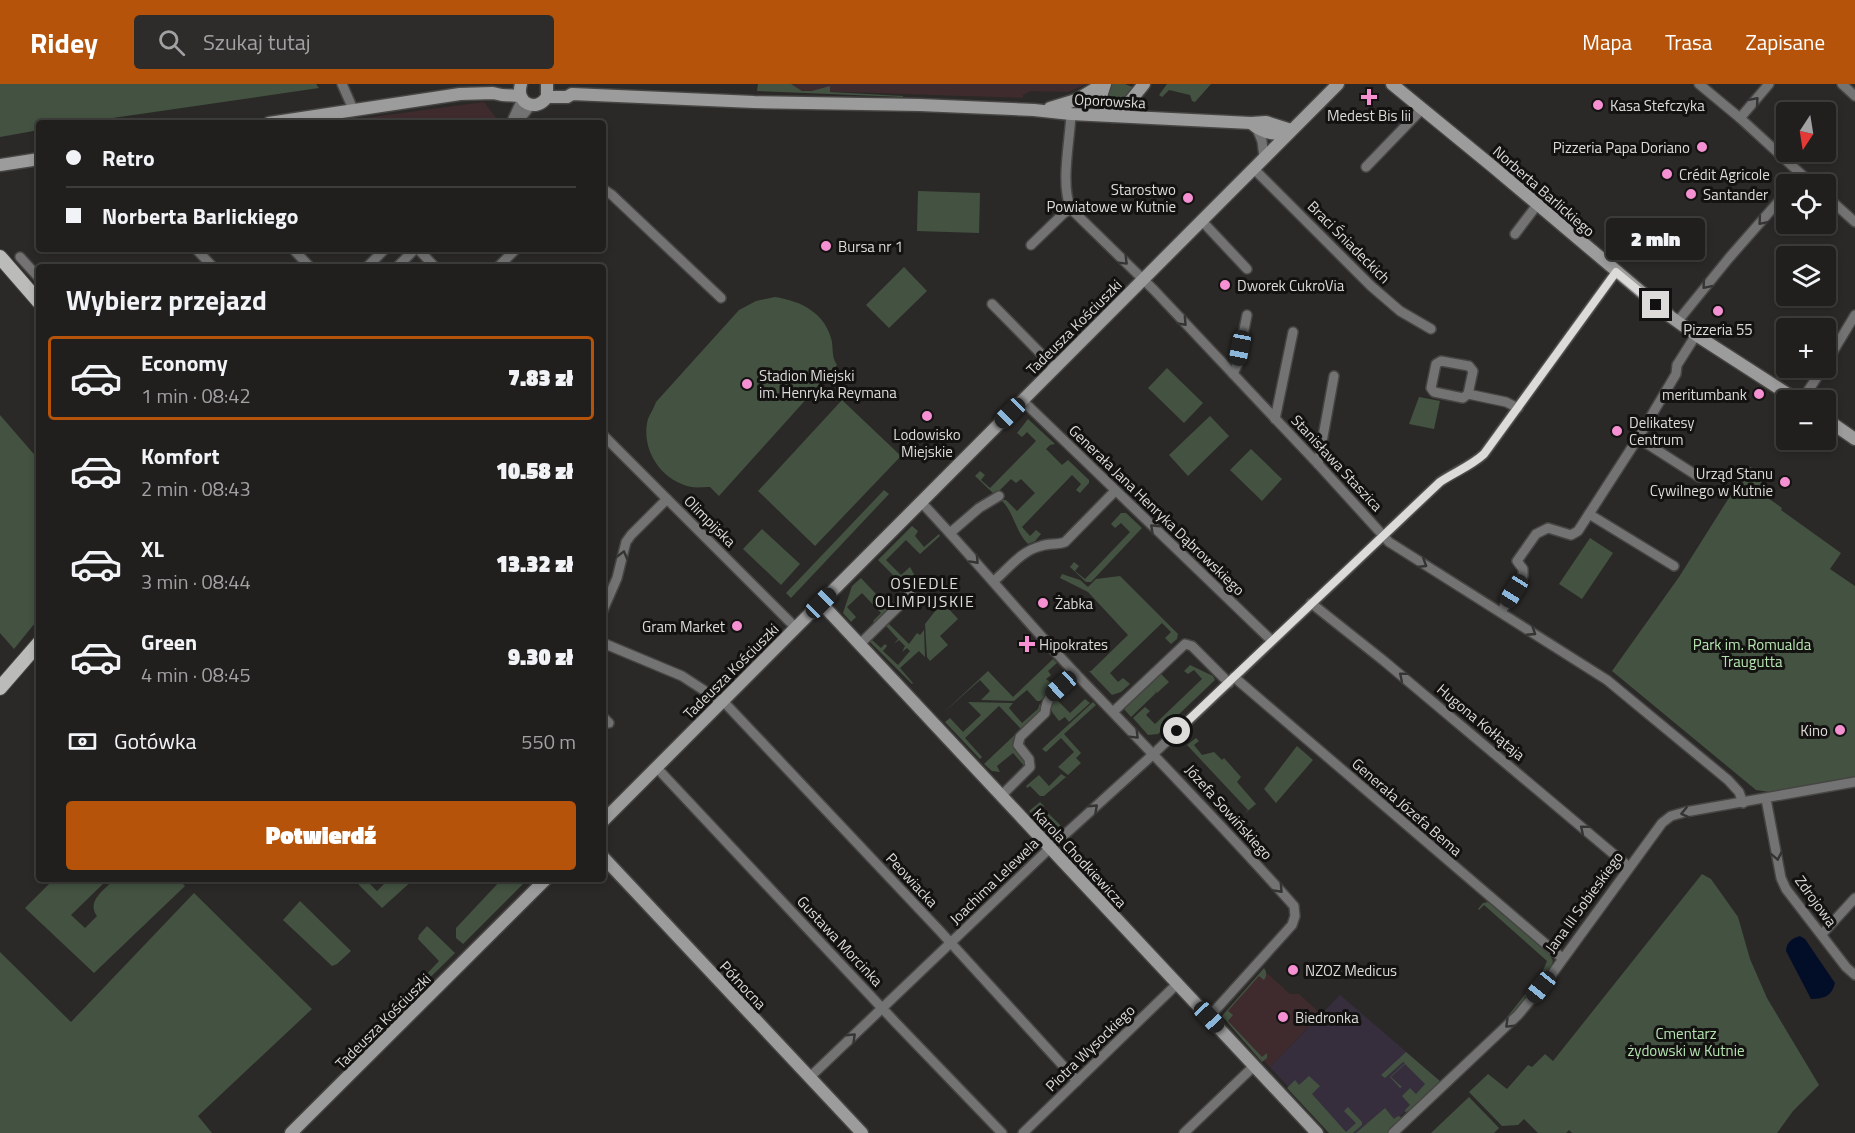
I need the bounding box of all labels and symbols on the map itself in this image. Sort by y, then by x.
street label: Oporowska [1074,88,1147,114]
marker: Medest Bis Iii [1362,90,1376,104]
place label: Kasa Stefczyka [1610,94,1705,117]
one-way arrow [1747,97,1758,108]
marker: Kasa Stefczyka [1591,98,1605,112]
north arrow [1776,102,1836,162]
place label: Medest Bis Iii [1327,104,1411,127]
place label: Pizzeria Papa Doriano [1553,136,1690,159]
street label: Norberta Barlickiego [1488,140,1600,242]
marker: Pizzeria Papa Doriano [1695,140,1709,154]
place label: Crédit Agricole [1679,163,1770,186]
marker: Crédit Agricole [1660,167,1674,181]
place label: Starostwo Powiatowe w Kutnie [1047,178,1176,218]
place label: Santander [1703,183,1768,206]
marker: Santander [1684,187,1698,201]
marker: Starostwo Powiatowe w Kutnie [1181,191,1195,205]
street label: Braci Śniadeckich [1302,195,1396,289]
one-way arrow [1759,214,1770,225]
callout: 2 min [1606,218,1706,260]
place label: Bursa nr 1 [838,235,903,258]
marker: Bursa nr 1 [819,239,833,253]
one-way arrow [1116,254,1127,265]
street label: Tadeusza Kościuszki [1021,274,1127,380]
place label: Dworek CukroVia [1237,274,1345,297]
marker: Dworek CukroVia [1218,278,1232,292]
one-way arrow [1703,278,1714,289]
route end [1642,291,1669,318]
marker: Pizzeria 55 [1711,304,1725,318]
one-way arrow [1176,315,1187,325]
place label: Pizzeria 55 [1683,318,1753,341]
car [1228,329,1252,367]
place label: Stadion Miejski im. Henryka Reymana [759,364,897,404]
marker: Stadion Miejski im. Henryka Reymana [740,377,754,391]
place label: meritumbank [1662,383,1747,406]
marker: meritumbank [1752,387,1766,401]
car [991,394,1029,432]
marker: Lodowisko Miejskie [920,409,934,423]
street label: Stanisława Staszica [1286,409,1388,517]
place label: Delikatesy Centrum [1629,411,1695,451]
street label: Generała Jana Henryka Dąbrowskiego [1064,419,1250,601]
place label: Lodowisko Miejskie [893,423,961,463]
marker: Delikatesy Centrum [1610,424,1624,438]
place label: Urząd Stanu Cywilnego w Kutnie [1650,462,1773,502]
marker: Urząd Stanu Cywilnego w Kutnie [1778,475,1792,489]
street label: Olimpijska [679,490,742,553]
one-way arrow [1150,524,1160,535]
one-way arrow [615,550,628,560]
one-way arrow [968,554,979,564]
one-way arrow [1416,557,1427,568]
district label: OSIEDLE OLIMPIJSKIE [875,571,975,613]
car [1497,571,1531,611]
car [802,584,840,622]
place label: Żabka [1055,592,1094,615]
marker: Żabka [1036,596,1050,610]
place label: Gram Market [642,615,726,638]
street label: Tadeusza Kościuszki [678,618,784,724]
marker: Gram Market [730,619,744,633]
one-way arrow [1526,624,1536,636]
place label: Hipokrates [1039,633,1108,656]
park label: Park im. Romualda Traugutta [1693,633,1812,673]
marker: Hipokrates [1020,637,1034,651]
car [1042,667,1080,705]
one-way arrow [1398,673,1409,684]
street label: Hugona Kołłątaja [1432,678,1531,766]
route start [1163,717,1190,744]
place label: Kino [1800,719,1828,742]
marker: Kino [1833,723,1847,737]
one-way arrow [1128,727,1139,738]
street label: Generała Józefa Bema [1347,752,1468,862]
street label: Józefa Sowińskiego [1180,759,1278,865]
street label: Karola Chodkiewicza [1028,803,1133,913]
one-way arrow [1087,804,1098,815]
one-way arrow [1681,806,1691,819]
one-way arrow [1580,825,1591,836]
street label: Joachima Lelewela [944,832,1044,930]
street label: Jana III Sobieskiego [1539,846,1629,958]
street label: Peowiacka [881,847,944,913]
one-way arrow [1770,851,1783,861]
street label: Zdrojowa [1789,870,1843,932]
one-way arrow [1272,882,1283,893]
street label: Gustawa Morcinka [792,890,889,992]
street label: Północna [714,955,772,1015]
place label: NZOZ Medicus [1305,959,1397,982]
marker: NZOZ Medicus [1286,963,1300,977]
car [1523,967,1559,1007]
street label: Tadeusza Kościuszki [330,968,436,1074]
car [1190,998,1228,1036]
street label: Piotra Wysockiego [1040,999,1140,1097]
place label: Biedronka [1295,1006,1359,1029]
marker: Biedronka [1276,1010,1290,1024]
one-way arrow [1505,1017,1516,1028]
park label: Cmentarz żydowski w Kutnie [1627,1022,1745,1062]
one-way arrow [846,1033,856,1044]

